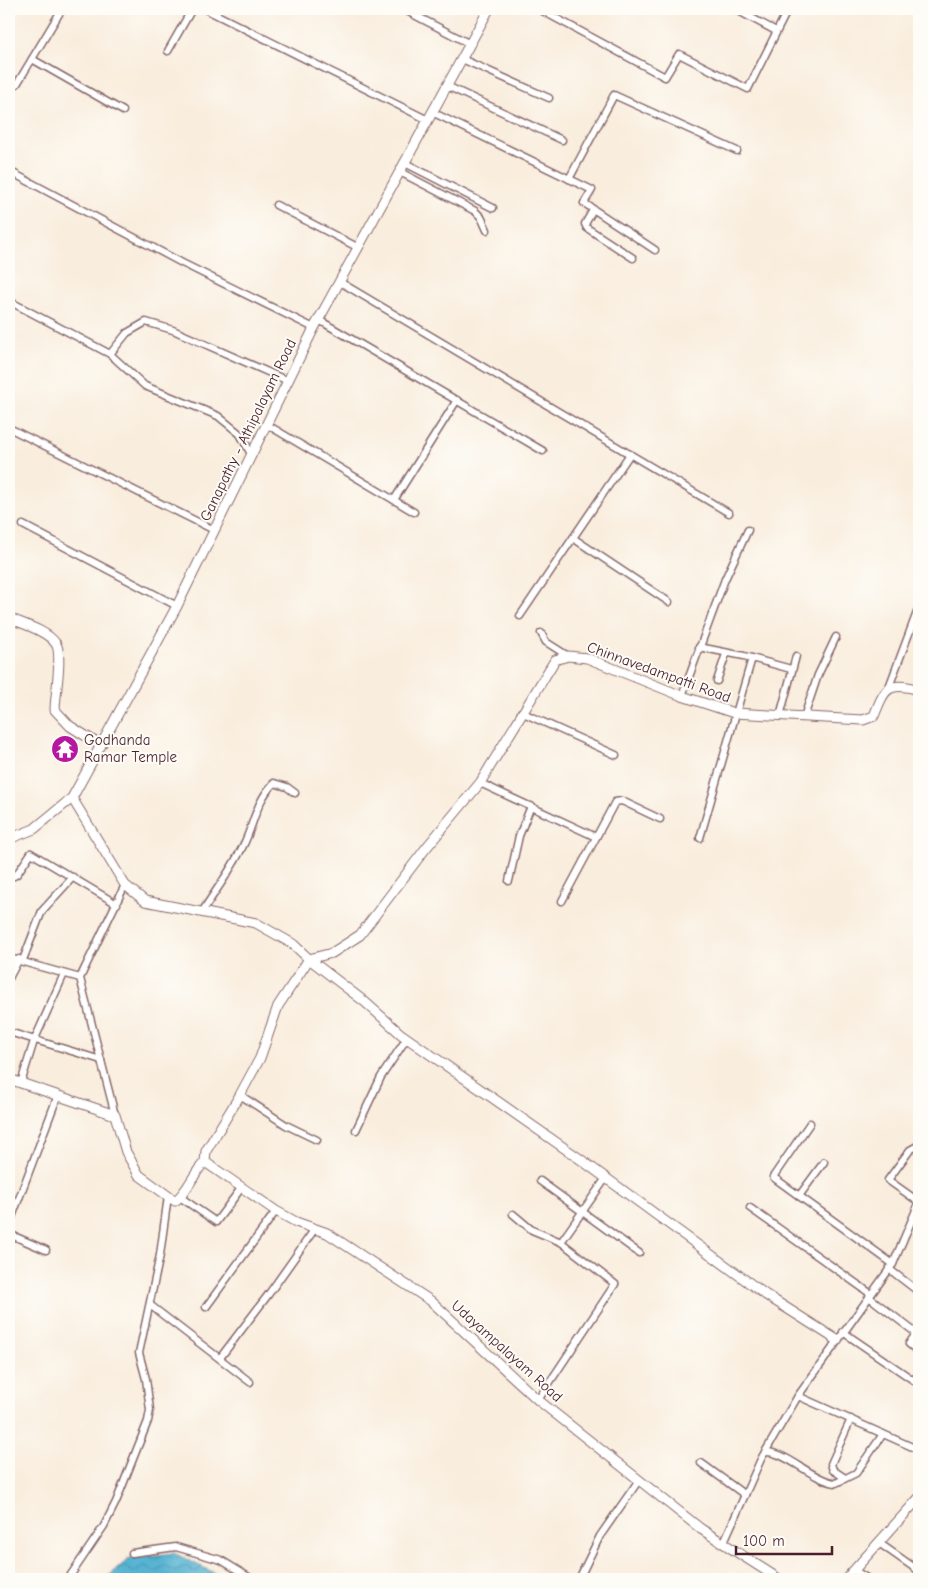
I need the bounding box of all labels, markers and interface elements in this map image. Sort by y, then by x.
street label: Ganapathy - Athipalayam Road [196,336,300,524]
street label: Chinnavedampatti Road [585,638,733,706]
place label: Godhanda Ramar Temple [84,731,177,766]
temple icon: Godhanda Ramar Temple [50,734,80,764]
street label: Udayampalayam Road [448,1296,566,1406]
scale bar [736,1523,832,1555]
text: 100 m [743,1532,785,1550]

